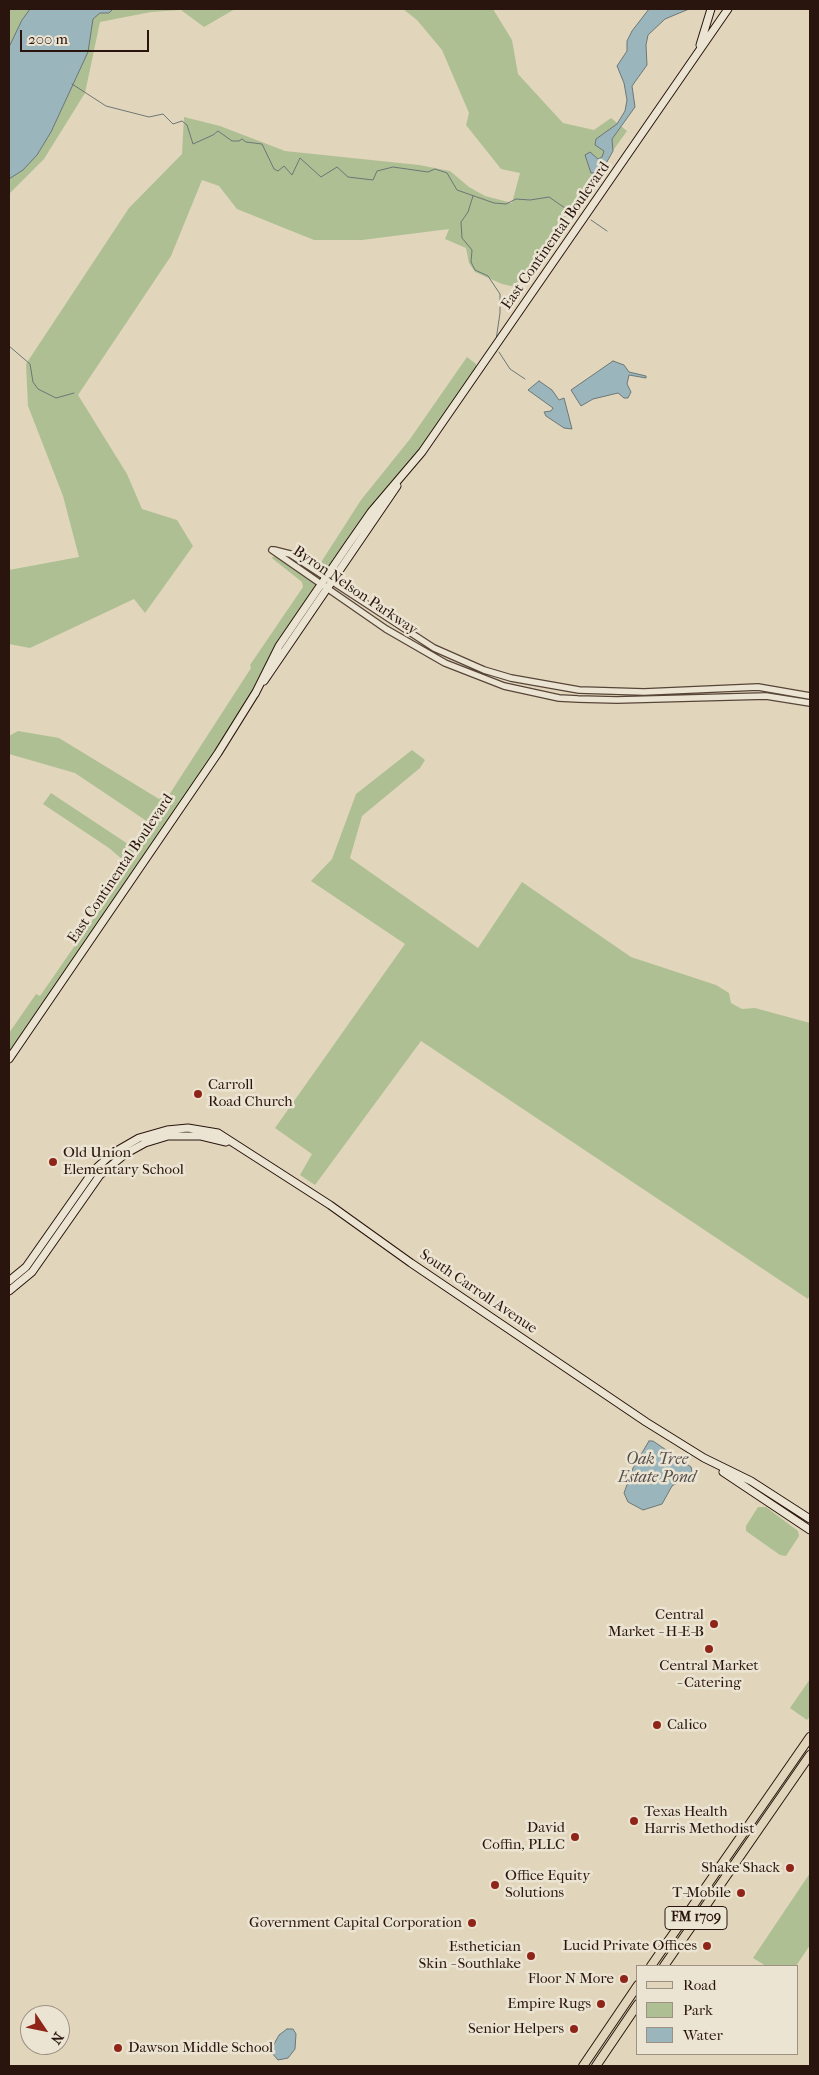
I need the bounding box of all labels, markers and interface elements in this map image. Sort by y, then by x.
scale bar [22,20,151,52]
text: 200 m [28,30,68,48]
street label: East Continental Boulevard [498,159,614,313]
street label: Byron Nelson Parkway [289,543,421,639]
street label: East Continental Boulevard [64,791,178,947]
place label: Carroll Road Church [208,1076,293,1111]
marker: Carroll Road Church [192,1088,204,1100]
place label: Old Union Elementary School [63,1144,184,1179]
marker: Old Union Elementary School [47,1156,59,1168]
street label: South Carroll Avenue [416,1246,540,1338]
water label: Oak Tree Estate Pond [618,1450,696,1488]
place label: Central Market - H-E-B [608,1606,704,1641]
marker: Central Market - H-E-B [708,1618,720,1630]
marker: Central Market - Catering [703,1643,715,1655]
place label: Central Market - Catering [659,1657,759,1692]
place label: Calico [667,1716,707,1734]
marker: Calico [651,1719,663,1731]
place label: Texas Health Harris Methodist [644,1803,755,1838]
marker: Texas Health Harris Methodist [628,1815,640,1827]
place label: David Coffin, PLLC [482,1819,565,1854]
marker: David Coffin, PLLC [569,1831,581,1843]
place label: Shake Shack [701,1859,780,1877]
marker: Shake Shack [784,1862,796,1874]
place label: Office Equity Solutions [505,1867,590,1902]
marker: Office Equity Solutions [489,1879,501,1891]
place label: T-Mobile [672,1884,731,1902]
marker: T-Mobile [735,1887,747,1899]
road number: FM 1709 [665,1906,727,1930]
place label: Government Capital Corporation [249,1914,462,1932]
marker: Government Capital Corporation [466,1917,478,1929]
place label: Lucid Private Offices [563,1937,697,1955]
place label: Esthetician Skin - Southlake [419,1938,521,1973]
marker: Lucid Private Offices [701,1940,713,1952]
marker: Esthetician Skin - Southlake [525,1950,537,1962]
legend [636,1965,799,2055]
place label: Floor N More [528,1970,614,1988]
marker: Floor N More [618,1973,630,1985]
text: Road [683,1976,716,1994]
place label: Empire Rugs [507,1995,591,2013]
marker: Empire Rugs [595,1998,607,2010]
text: Park [683,2001,713,2019]
north arrow [20,2005,70,2055]
place label: Senior Helpers [468,2020,564,2038]
marker: Senior Helpers [568,2023,580,2035]
text: Water [683,2026,723,2044]
text: N [47,2029,67,2047]
place label: Dawson Middle School [128,2039,273,2057]
marker: Dawson Middle School [112,2042,124,2054]

